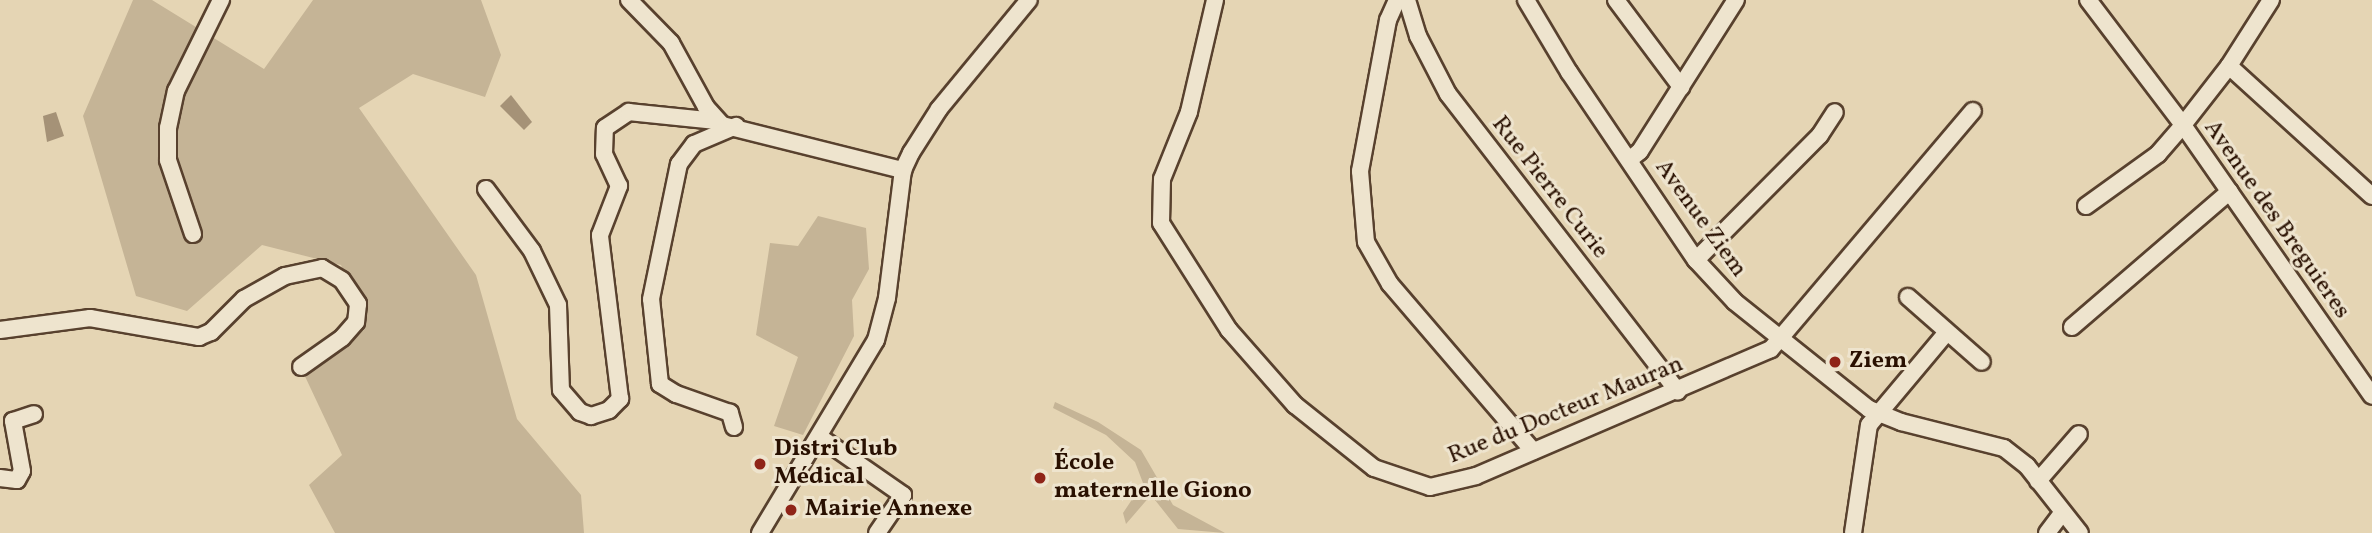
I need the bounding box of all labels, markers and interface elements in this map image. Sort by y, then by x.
street label: Rue Pierre Curie [1484,111,1614,265]
street label: Avenue des Breguieres [2197,115,2355,325]
street label: Avenue Ziem [1648,155,1752,283]
place label: Ziem [1849,348,1907,376]
street label: Rue du Docteur Mauran [1444,351,1688,471]
marker: Ziem [1827,354,1843,370]
place label: Distri Club Médical [774,436,897,492]
place label: École maternelle Giono [1054,450,1252,506]
marker: Distri Club Médical [752,456,768,472]
marker: École maternelle Giono [1032,470,1048,486]
place label: Mairie Annexe [805,496,972,524]
marker: Mairie Annexe [783,502,799,518]

